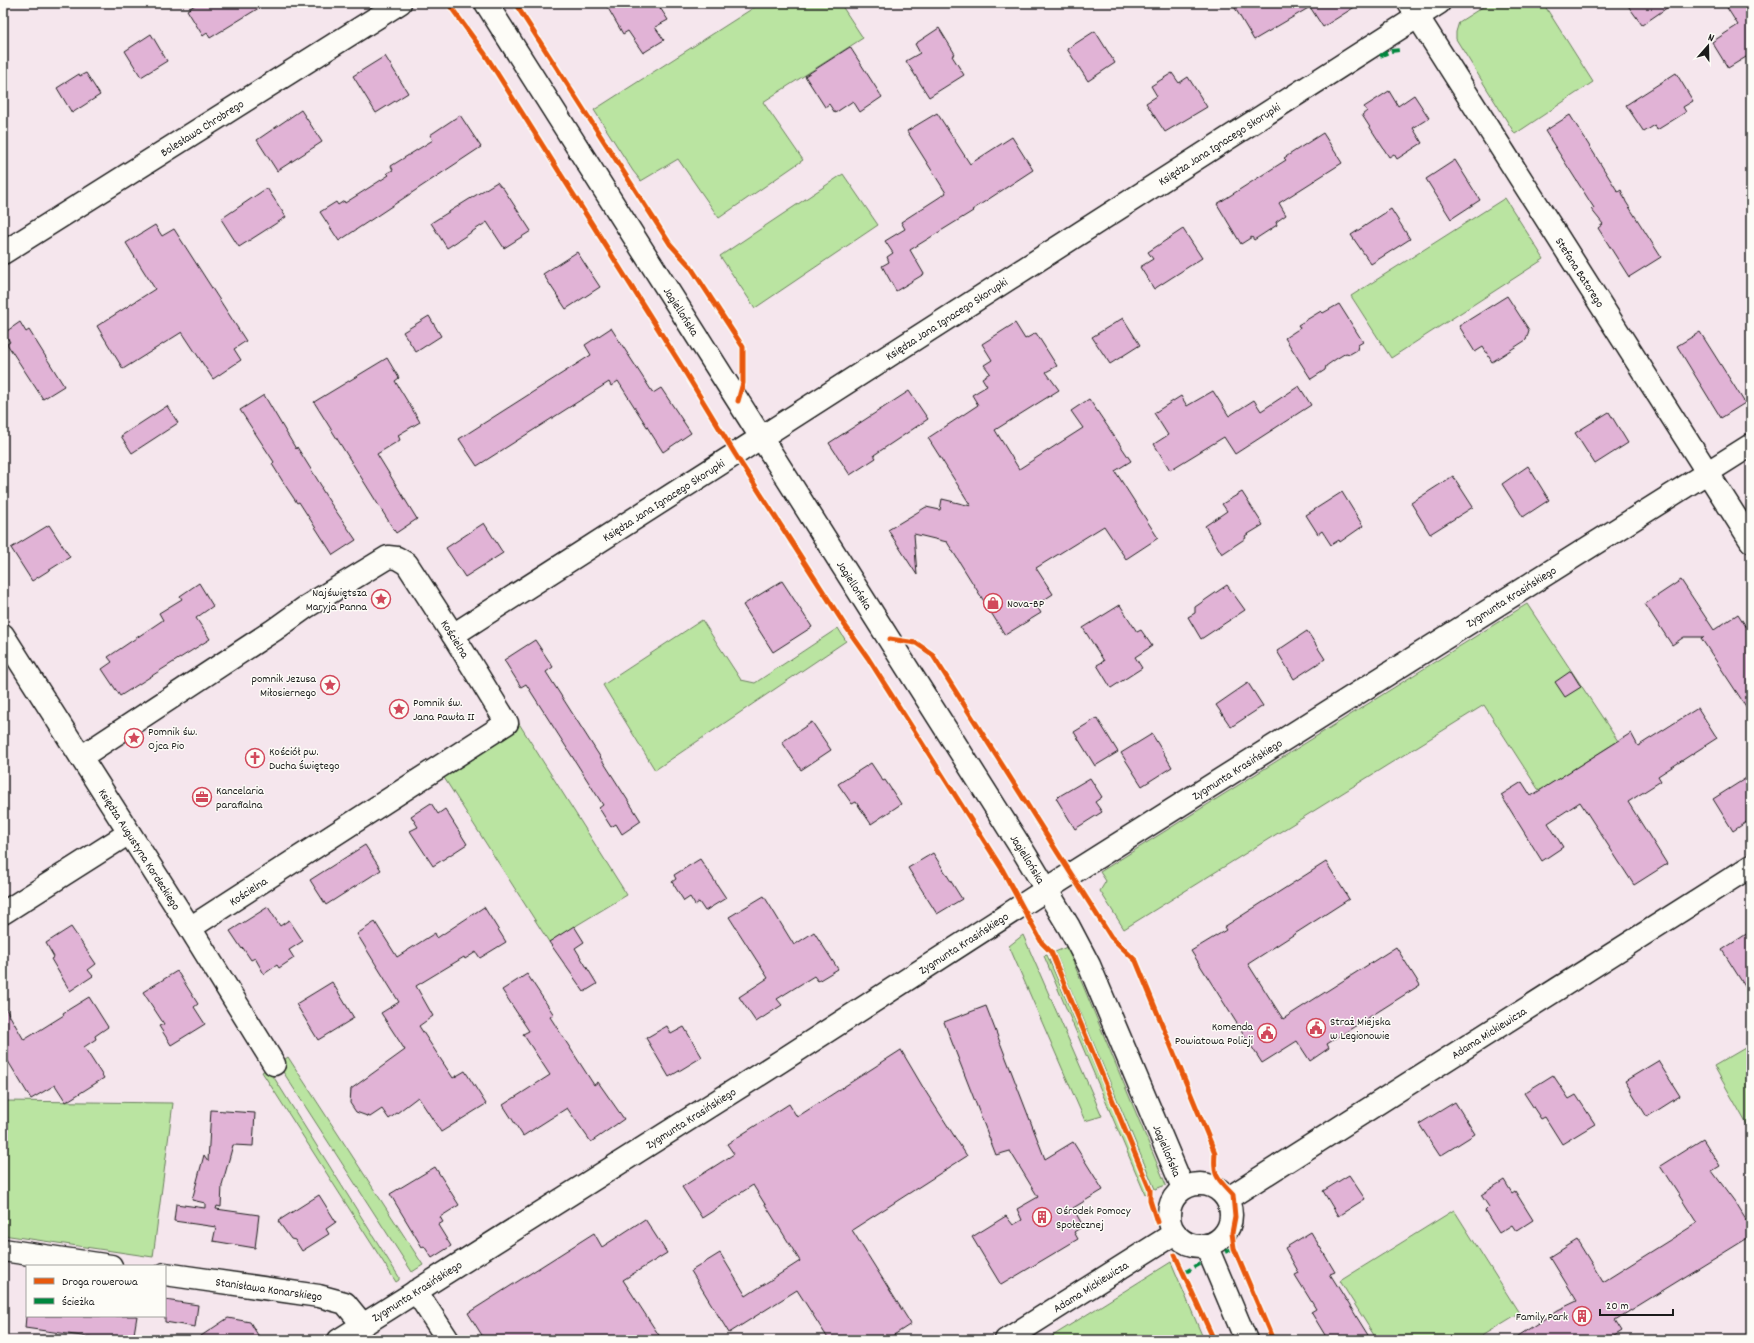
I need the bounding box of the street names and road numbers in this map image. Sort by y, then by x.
street label: Bolesława Chrobrego [158,96,248,162]
street label: Księdza Jana Ignacego Skorupki [1156,100,1284,191]
street label: Stefana Batorego [1550,235,1608,311]
street label: Księdza Jana Ignacego Skorupki [883,275,1012,366]
street label: Jagiellońska [658,284,702,340]
street label: Księdza Jana Ignacego Skorupki [600,456,729,547]
street label: Jagiellońska [832,558,875,614]
street label: Zygmunta Krasińskiego [1463,563,1560,633]
street label: Kościelna [435,617,472,662]
street label: Zygmunta Krasińskiego [1189,736,1286,805]
street label: Księdza Augustyna Kordeckiego [93,786,184,914]
street label: Jagiellońska [1005,832,1048,888]
street label: Kościelna [226,873,272,911]
street label: Zygmunta Krasińskiego [916,909,1012,980]
street label: Adama Mickiewicza [1449,1004,1531,1064]
street label: Zygmunta Krasińskiego [643,1084,740,1154]
street label: Jagiellońska [1147,1123,1185,1180]
street label: Zygmunta Krasińskiego [369,1257,466,1327]
street label: Adama Mickiewicza [1050,1257,1132,1318]
street label: Stanisława Konarskiego [214,1274,324,1306]

